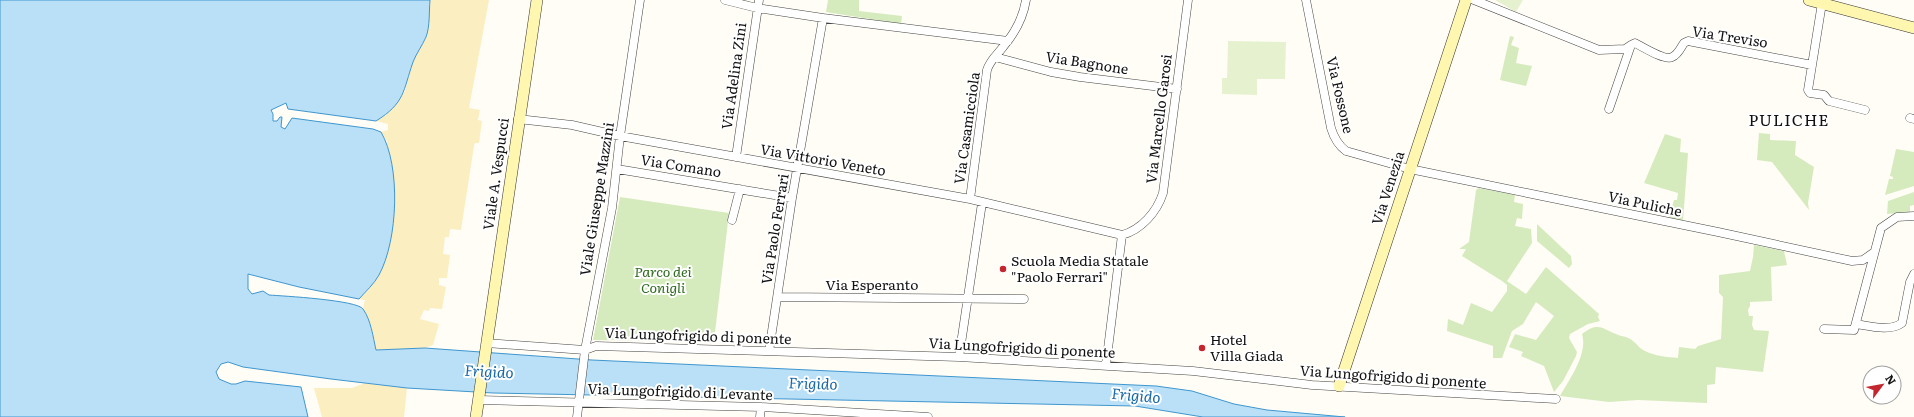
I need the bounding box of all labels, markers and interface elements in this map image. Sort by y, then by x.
street label: Via Treviso [1691,20,1769,52]
street label: Via Adelina Zini [716,21,750,131]
street label: Via Bagnone [1044,46,1130,78]
street label: Via Marcello Garosi [1140,53,1176,185]
street label: Via Fossone [1322,54,1360,135]
street label: Via Casamicciola [948,70,984,185]
district label: PULICHE [1748,107,1830,131]
street label: Viale A. Vespucci [477,116,513,231]
street label: Viale Giuseppe Mazzini [574,120,618,277]
street label: Via Vittorio Veneto [759,138,888,180]
street label: Via Venezia [1366,148,1409,227]
street label: Via Comano [639,149,723,181]
street label: Via Paolo Ferrari [755,172,793,286]
street label: Via Puliche [1606,185,1684,221]
place label: Scuola Media Statale "Paolo Ferrari" [1011,250,1149,286]
park label: Parco dei Conigli [634,261,693,297]
marker: Scuola Media Statale "Paolo Ferrari" [998,264,1008,274]
street label: Via Esperanto [826,274,918,294]
street label: Via Lungofrigido di ponente [604,322,792,348]
place label: Hotel Villa Giada [1210,329,1284,365]
street label: Via Lungofrigido di ponente [928,332,1116,362]
marker: Hotel Villa Giada [1197,343,1207,353]
water label: Frigido [464,358,514,383]
street label: Via Lungofrigido di ponente [1299,360,1487,393]
north arrow [1862,365,1902,405]
water label: Frigido [788,370,838,395]
text: N [1882,371,1901,387]
street label: Via Lungofrigido di Levante [587,378,773,404]
water label: Frigido [1111,381,1162,408]

